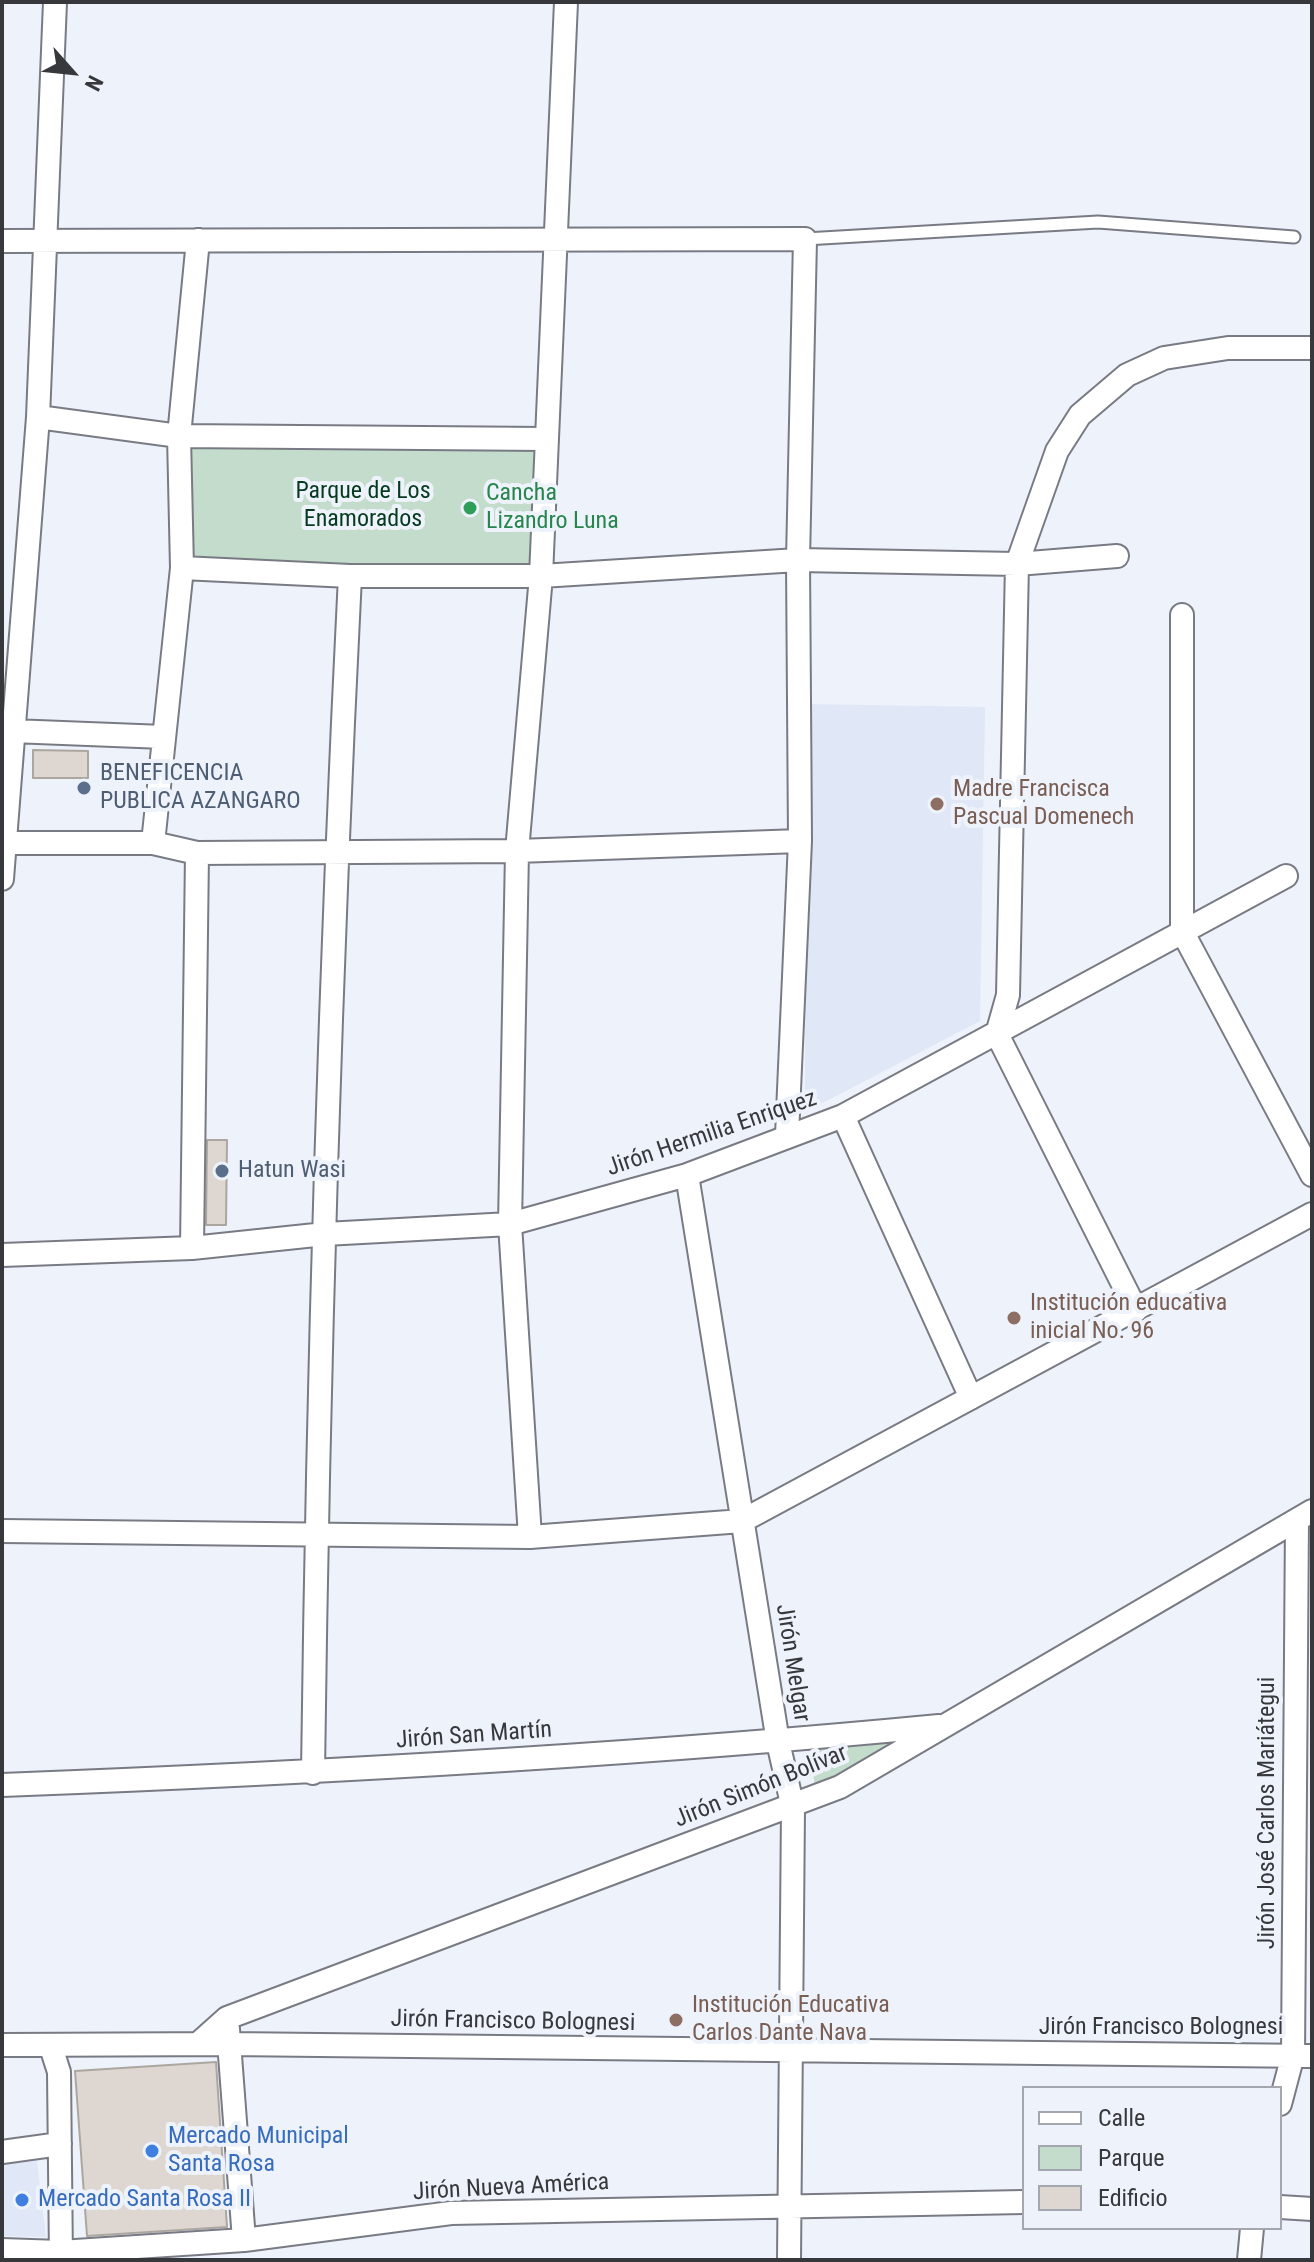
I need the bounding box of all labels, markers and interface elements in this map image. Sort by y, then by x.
north arrow [32,32,112,112]
text: N [80,71,108,95]
park label: Parque de Los Enamorados [295,478,431,534]
place label: Cancha Lizandro Luna [486,480,619,536]
marker: Cancha Lizandro Luna [461,499,479,517]
place label: BENEFICENCIA PUBLICA AZANGARO [100,760,301,816]
place label: Madre Francisca Pascual Domenech [953,776,1134,832]
marker: BENEFICENCIA PUBLICA AZANGARO [75,779,93,797]
marker: Madre Francisca Pascual Domenech [928,795,946,813]
street label: Jirón Hermilia Enriquez [603,1085,821,1183]
place label: Hatun Wasi [238,1157,346,1185]
marker: Hatun Wasi [213,1162,231,1180]
place label: Institución educativa inicial No. 96 [1030,1290,1227,1346]
marker: Institución educativa inicial No. 96 [1005,1309,1023,1327]
street label: Jirón Melgar [768,1602,816,1724]
street label: Jirón José Carlos Mariátegui [1254,1677,1282,1949]
street label: Jirón San Martín [395,1716,553,1756]
street label: Jirón Simón Bolívar [670,1739,852,1835]
place label: Institución Educativa Carlos Dante Nava [692,1992,890,2048]
street label: Jirón Francisco Bolognesi [390,2005,636,2039]
marker: Institución Educativa Carlos Dante Nava [667,2011,685,2029]
street label: Jirón Francisco Bolognesi [1039,2014,1283,2042]
legend [1022,2086,1282,2230]
text: Calle [1098,2104,1145,2132]
place label: Mercado Municipal Santa Rosa [168,2123,349,2179]
marker: Mercado Municipal Santa Rosa [143,2142,161,2160]
text: Parque [1098,2144,1165,2172]
street label: Jirón Nueva América [412,2168,610,2208]
text: Edificio [1098,2184,1168,2212]
place label: Mercado Santa Rosa II [38,2186,251,2214]
marker: Mercado Santa Rosa II [13,2191,31,2209]

